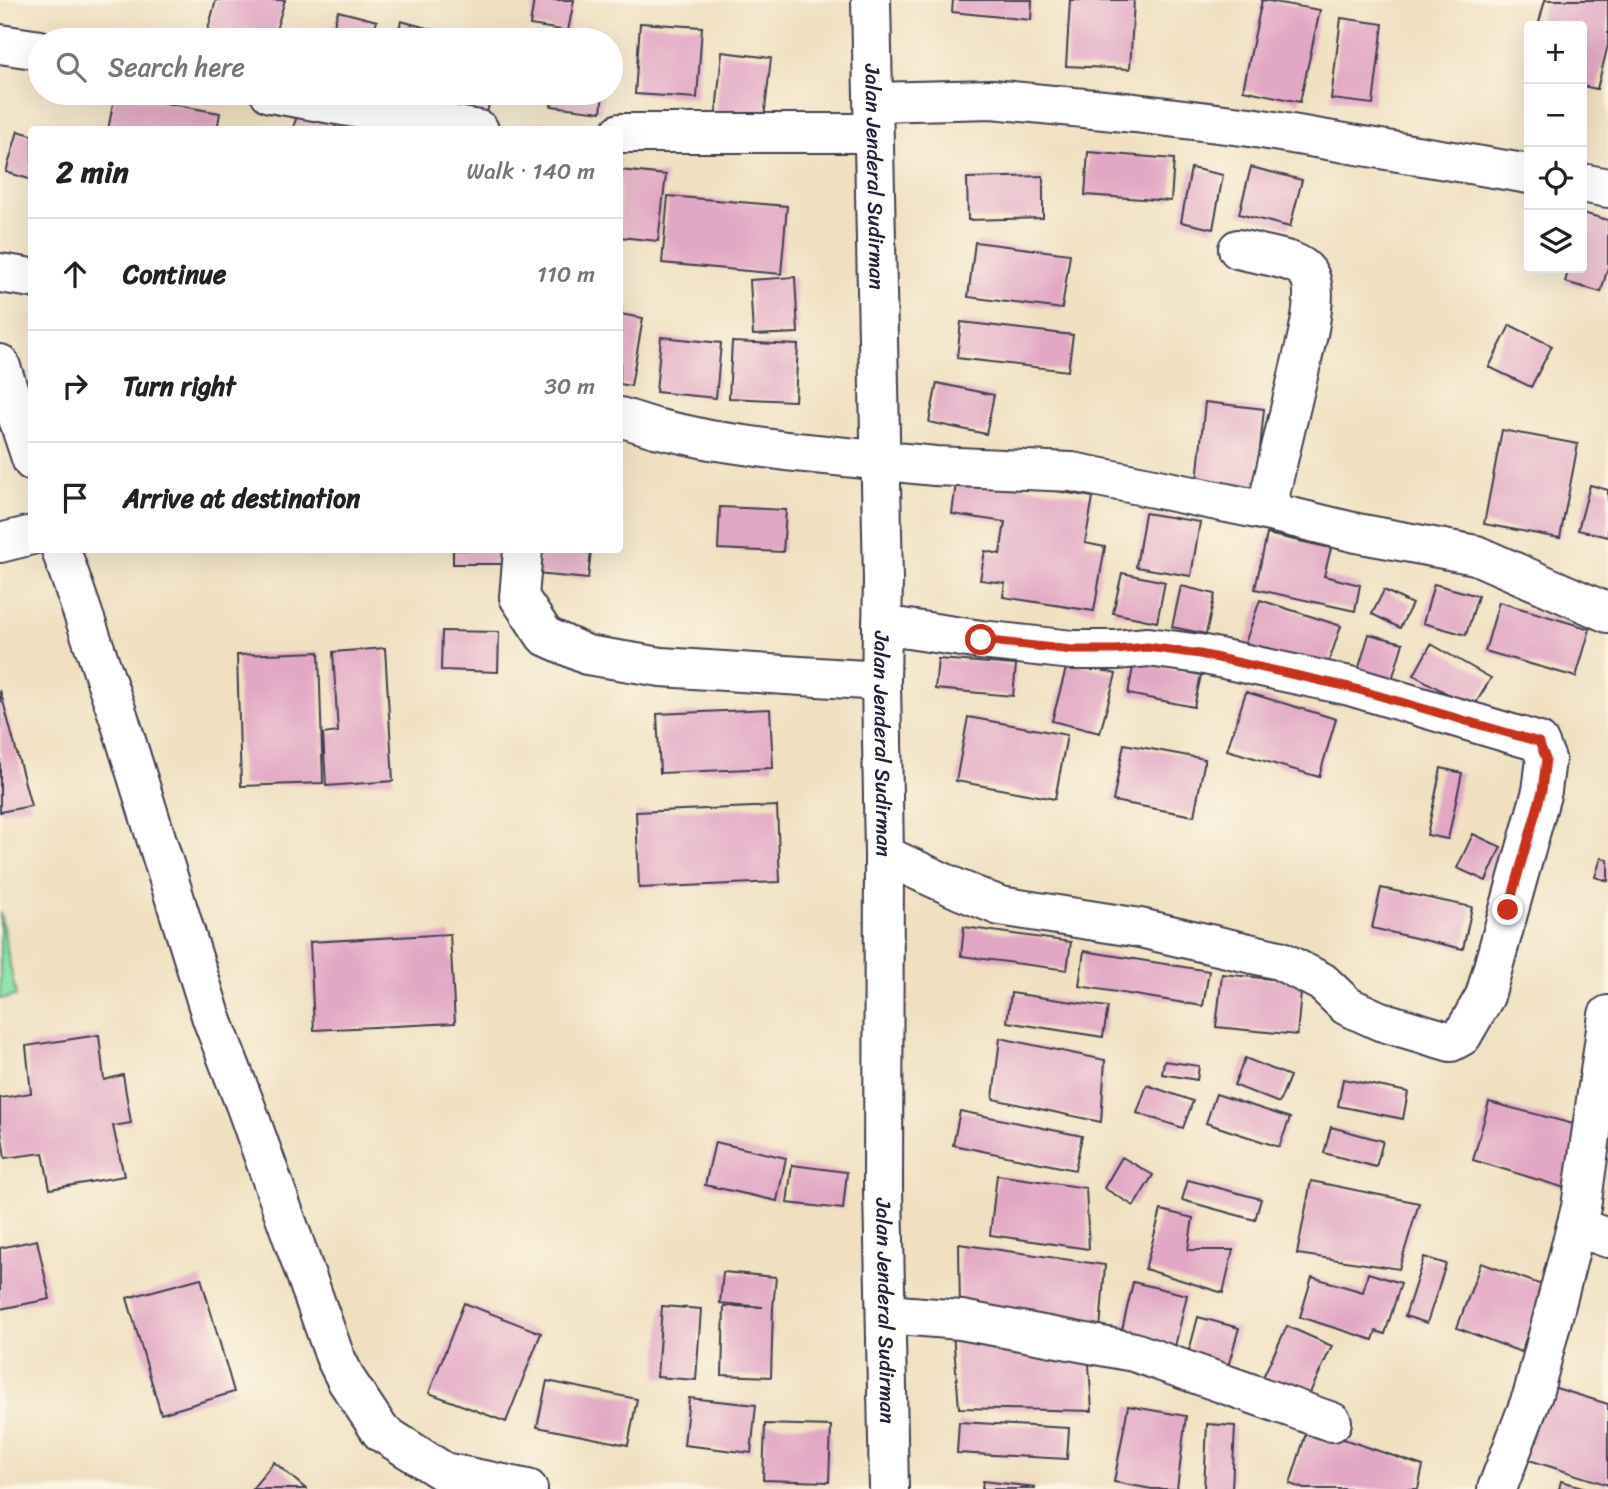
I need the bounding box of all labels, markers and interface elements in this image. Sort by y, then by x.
map controls [1524,21,1587,273]
button: + [1524,21,1587,84]
search box [28,28,623,105]
text: Search here [108,44,245,90]
icon: search [52,48,90,86]
street label: Jalan Jenderal Sudirman [853,63,896,290]
button: − [1524,84,1587,147]
text: 2 min [56,145,129,199]
button: locate [1524,147,1587,210]
text: Walk · 140 m [466,151,595,192]
button: layers [1524,210,1587,273]
text: Continue [123,251,226,297]
text: 110 m [537,254,595,295]
icon: ahead [56,255,94,293]
text: Turn right [123,363,236,409]
text: 30 m [544,366,595,407]
icon: right [56,367,94,405]
text: Arrive at destination [123,475,360,521]
icon: arrive [56,479,94,517]
route start [965,624,996,655]
street label: Jalan Jenderal Sudirman [862,630,903,857]
route end [1492,894,1523,925]
street label: Jalan Jenderal Sudirman [864,1197,907,1424]

